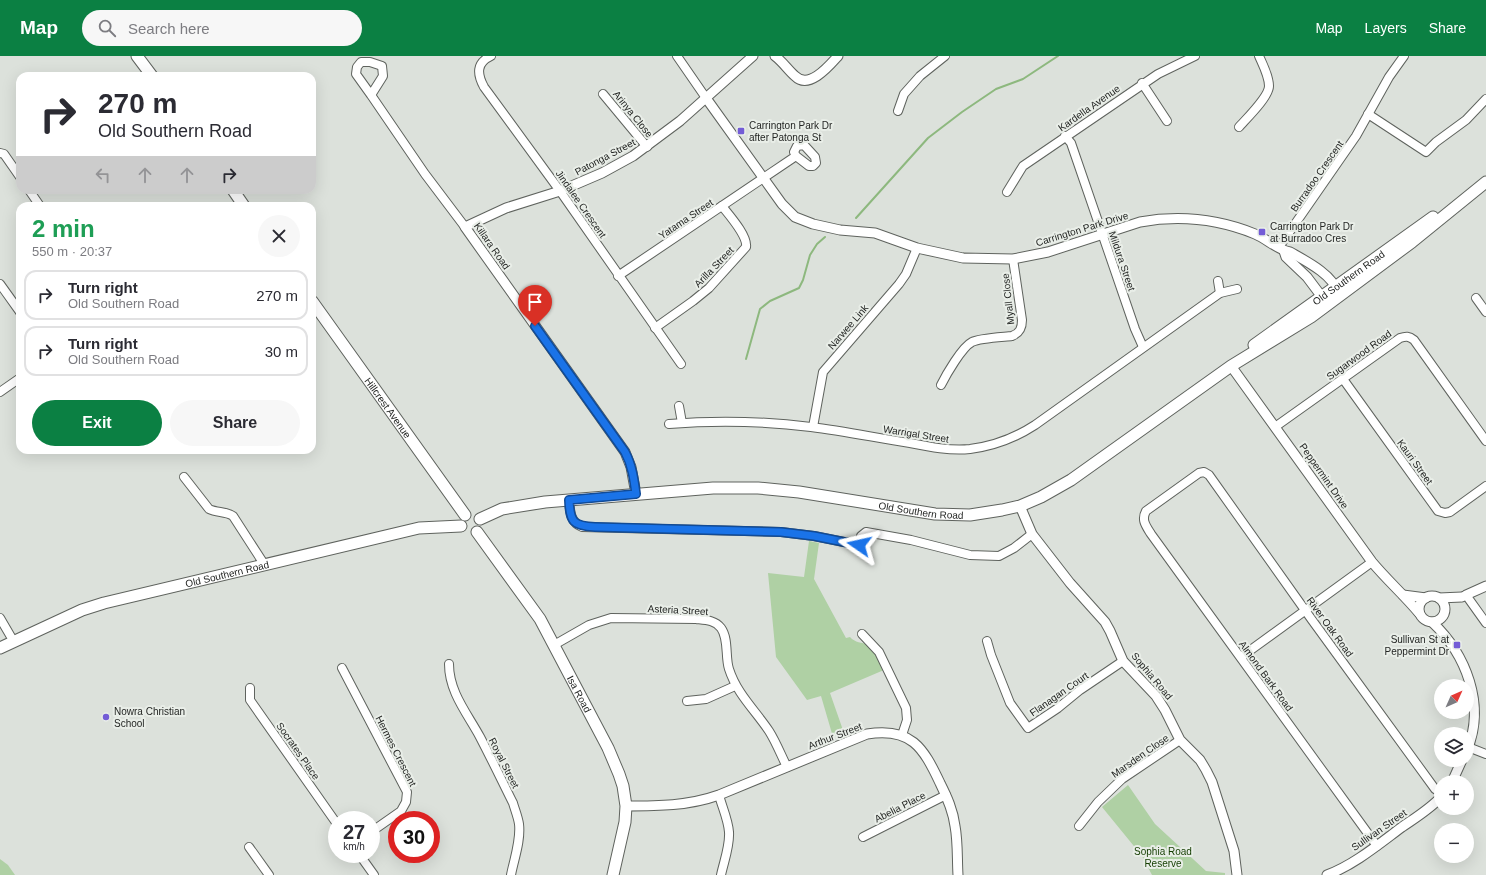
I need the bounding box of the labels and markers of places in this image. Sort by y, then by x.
place label: Carrington Park Dr after Patonga St [749,120,833,143]
marker: Carrington Park Dr after Patonga St [736,126,746,136]
place label: Carrington Park Dr at Burradoo Cres [1270,221,1354,244]
marker: Carrington Park Dr at Burradoo Cres [1257,227,1267,237]
pin [518,285,552,326]
place label: Sullivan St at Peppermint Dr [1385,634,1450,657]
marker: Sullivan St at Peppermint Dr [1452,640,1462,650]
place label: Nowra Christian School [114,706,185,729]
marker: Nowra Christian School [101,712,111,722]

